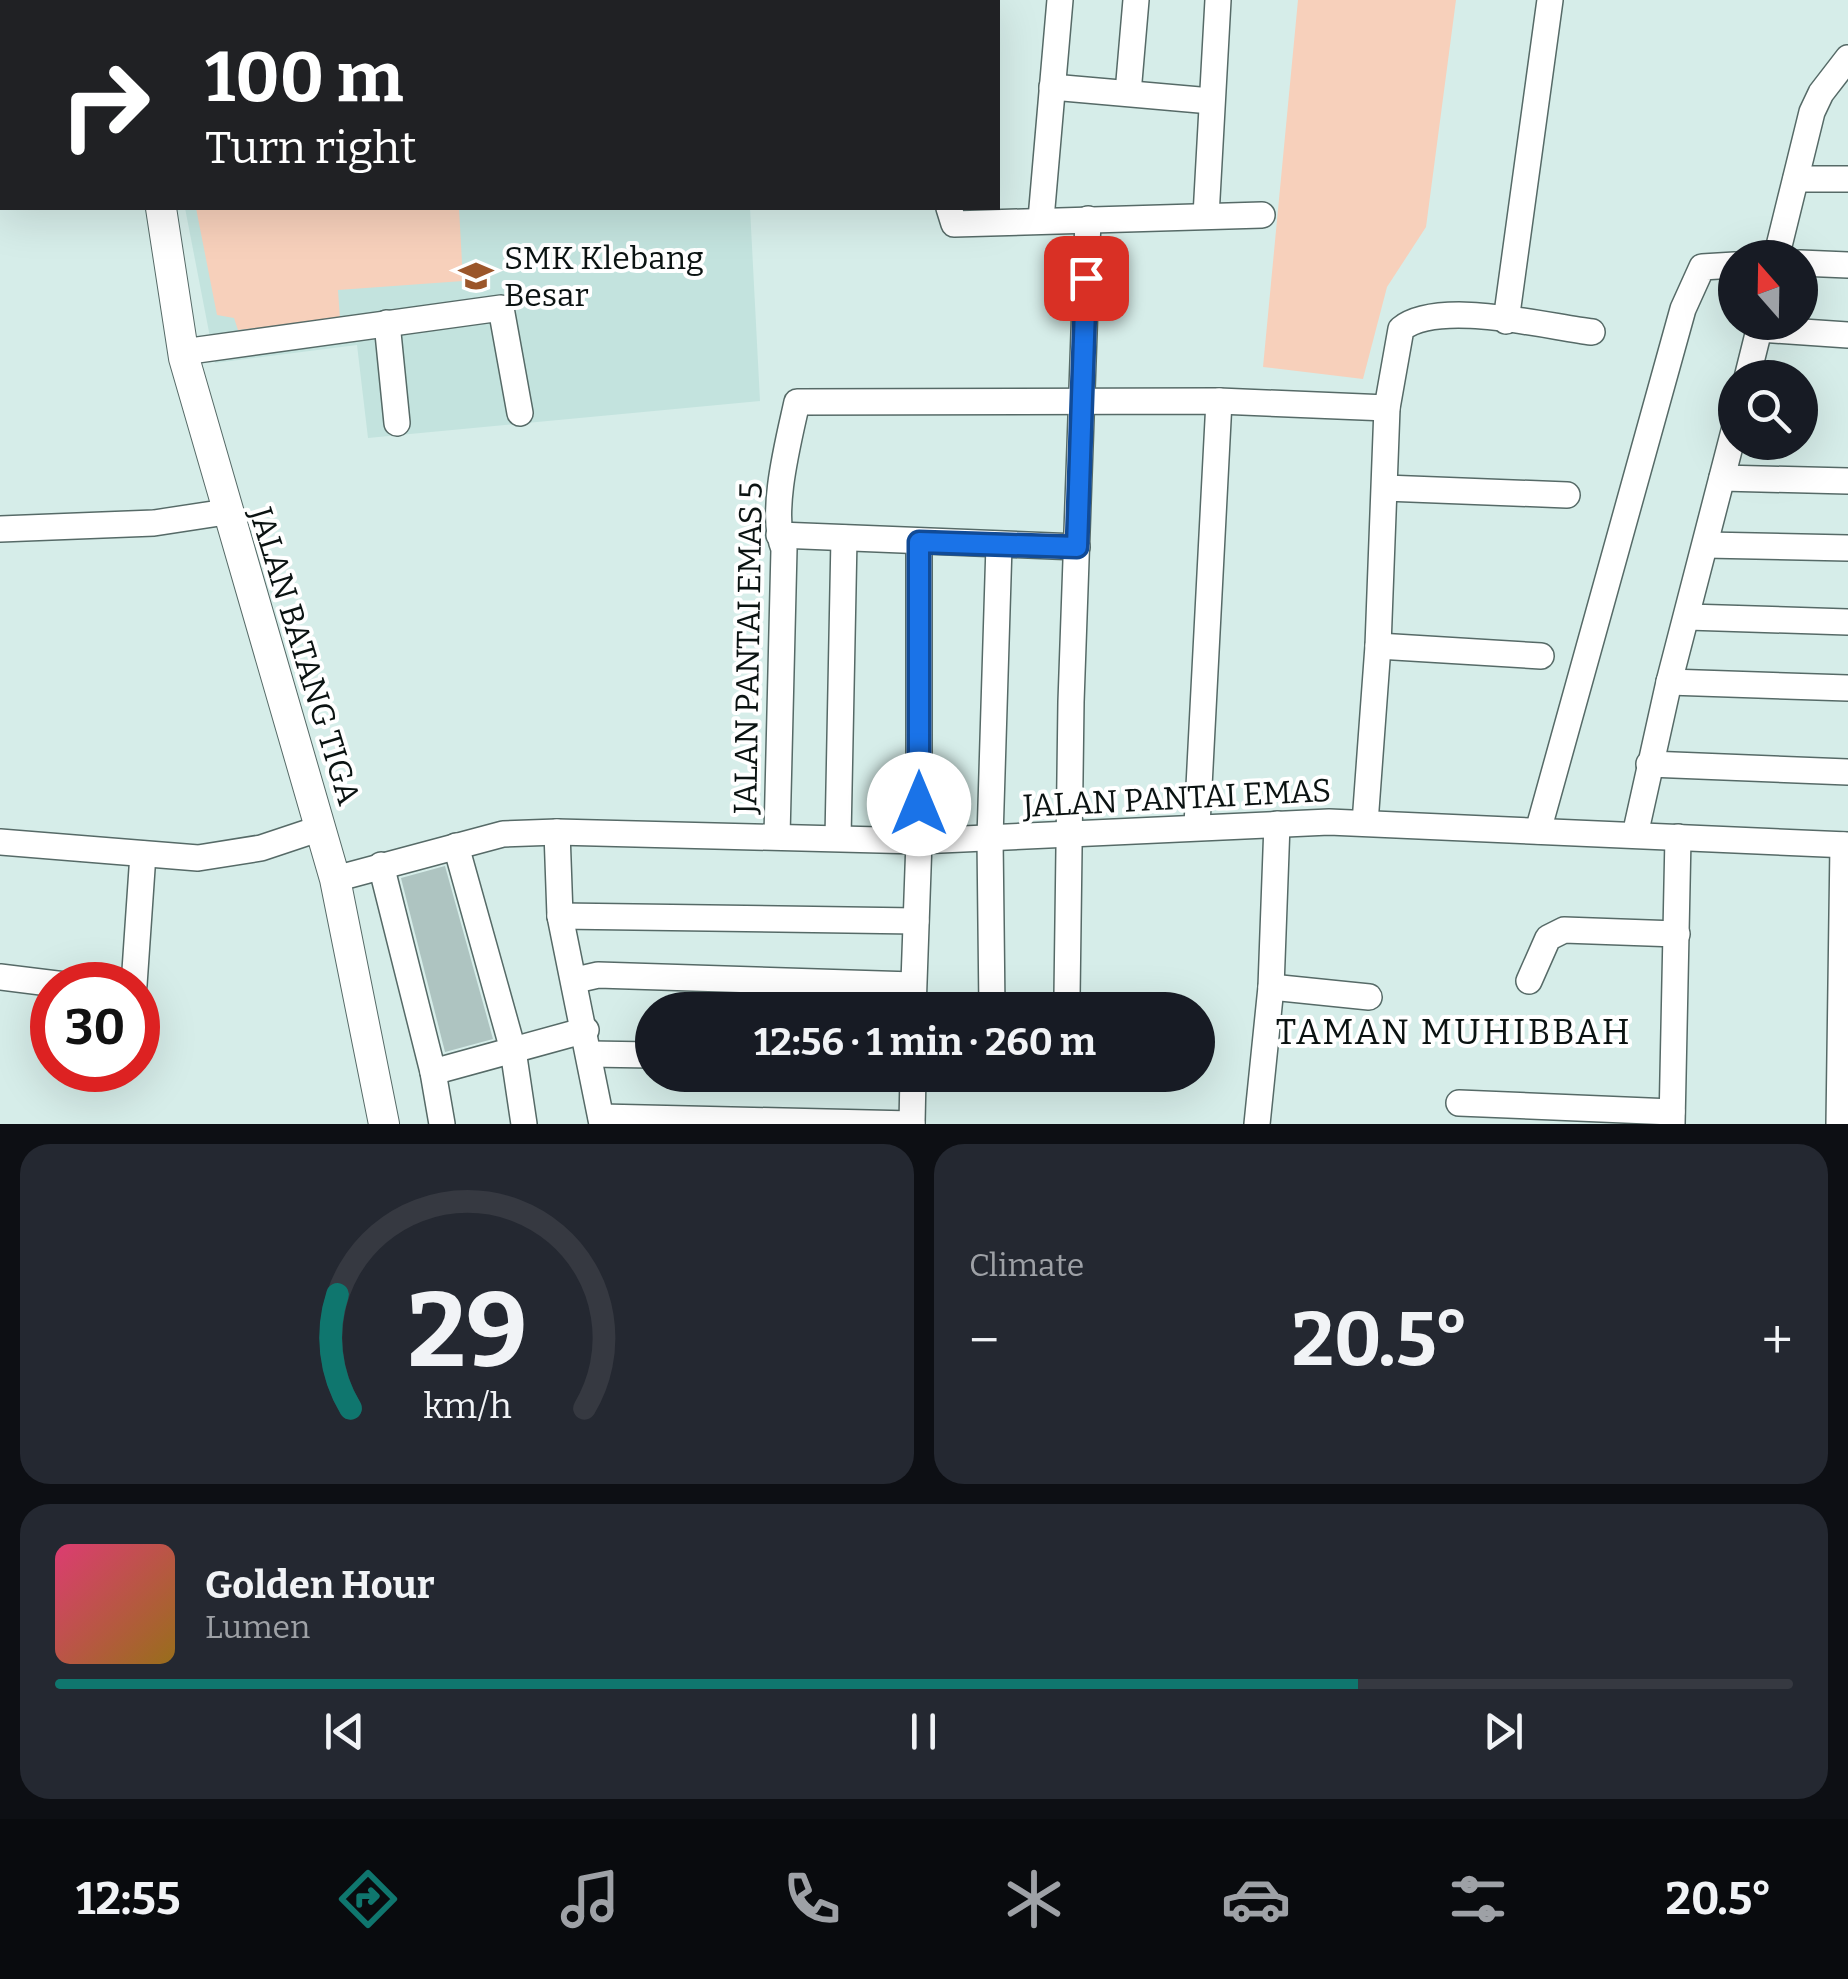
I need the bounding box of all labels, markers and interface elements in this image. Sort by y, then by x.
text: 100 m [205,36,404,120]
icon: right [40,40,170,170]
text: Turn right [205,121,417,175]
pin [1044,236,1129,321]
place label: SMK Klebang Besar [504,239,704,314]
north arrow [1718,240,1818,340]
map controls [1718,240,1818,460]
icon: arrive [1059,251,1114,306]
school or university icon: SMK Klebang Besar [457,257,495,295]
button: search [1718,360,1818,460]
street label: JALAN PANTAI EMAS 5 [726,482,770,815]
street label: JALAN BATANG TIGA [241,502,368,810]
position arrow [867,752,971,856]
street label: JALAN PANTAI EMAS [1021,771,1332,825]
speed limit sign: 30 [30,962,160,1092]
district label: TAMAN MUHIBBAH [1276,1011,1632,1053]
text: 12:56 · 1 min · 260 m [754,1019,1096,1065]
text: Climate [969,1246,1084,1284]
text: 29 [407,1269,527,1394]
text: 20.5° [1292,1295,1469,1385]
text: − [969,1308,999,1374]
text: + [1762,1308,1793,1374]
text: km/h [423,1385,511,1427]
text: Golden Hour [205,1562,435,1608]
text: Lumen [205,1608,310,1646]
icon: previous [317,1704,372,1759]
icon: pause [896,1704,951,1759]
icon: next [1476,1704,1531,1759]
icon: directions [333,1864,403,1934]
icon: music [555,1864,625,1934]
icon: phone [777,1864,847,1934]
icon: climate [999,1864,1069,1934]
icon: car [1221,1864,1291,1934]
icon: filters [1443,1864,1513,1934]
text: 12:55 [76,1872,181,1926]
text: 20.5° [1666,1872,1772,1926]

